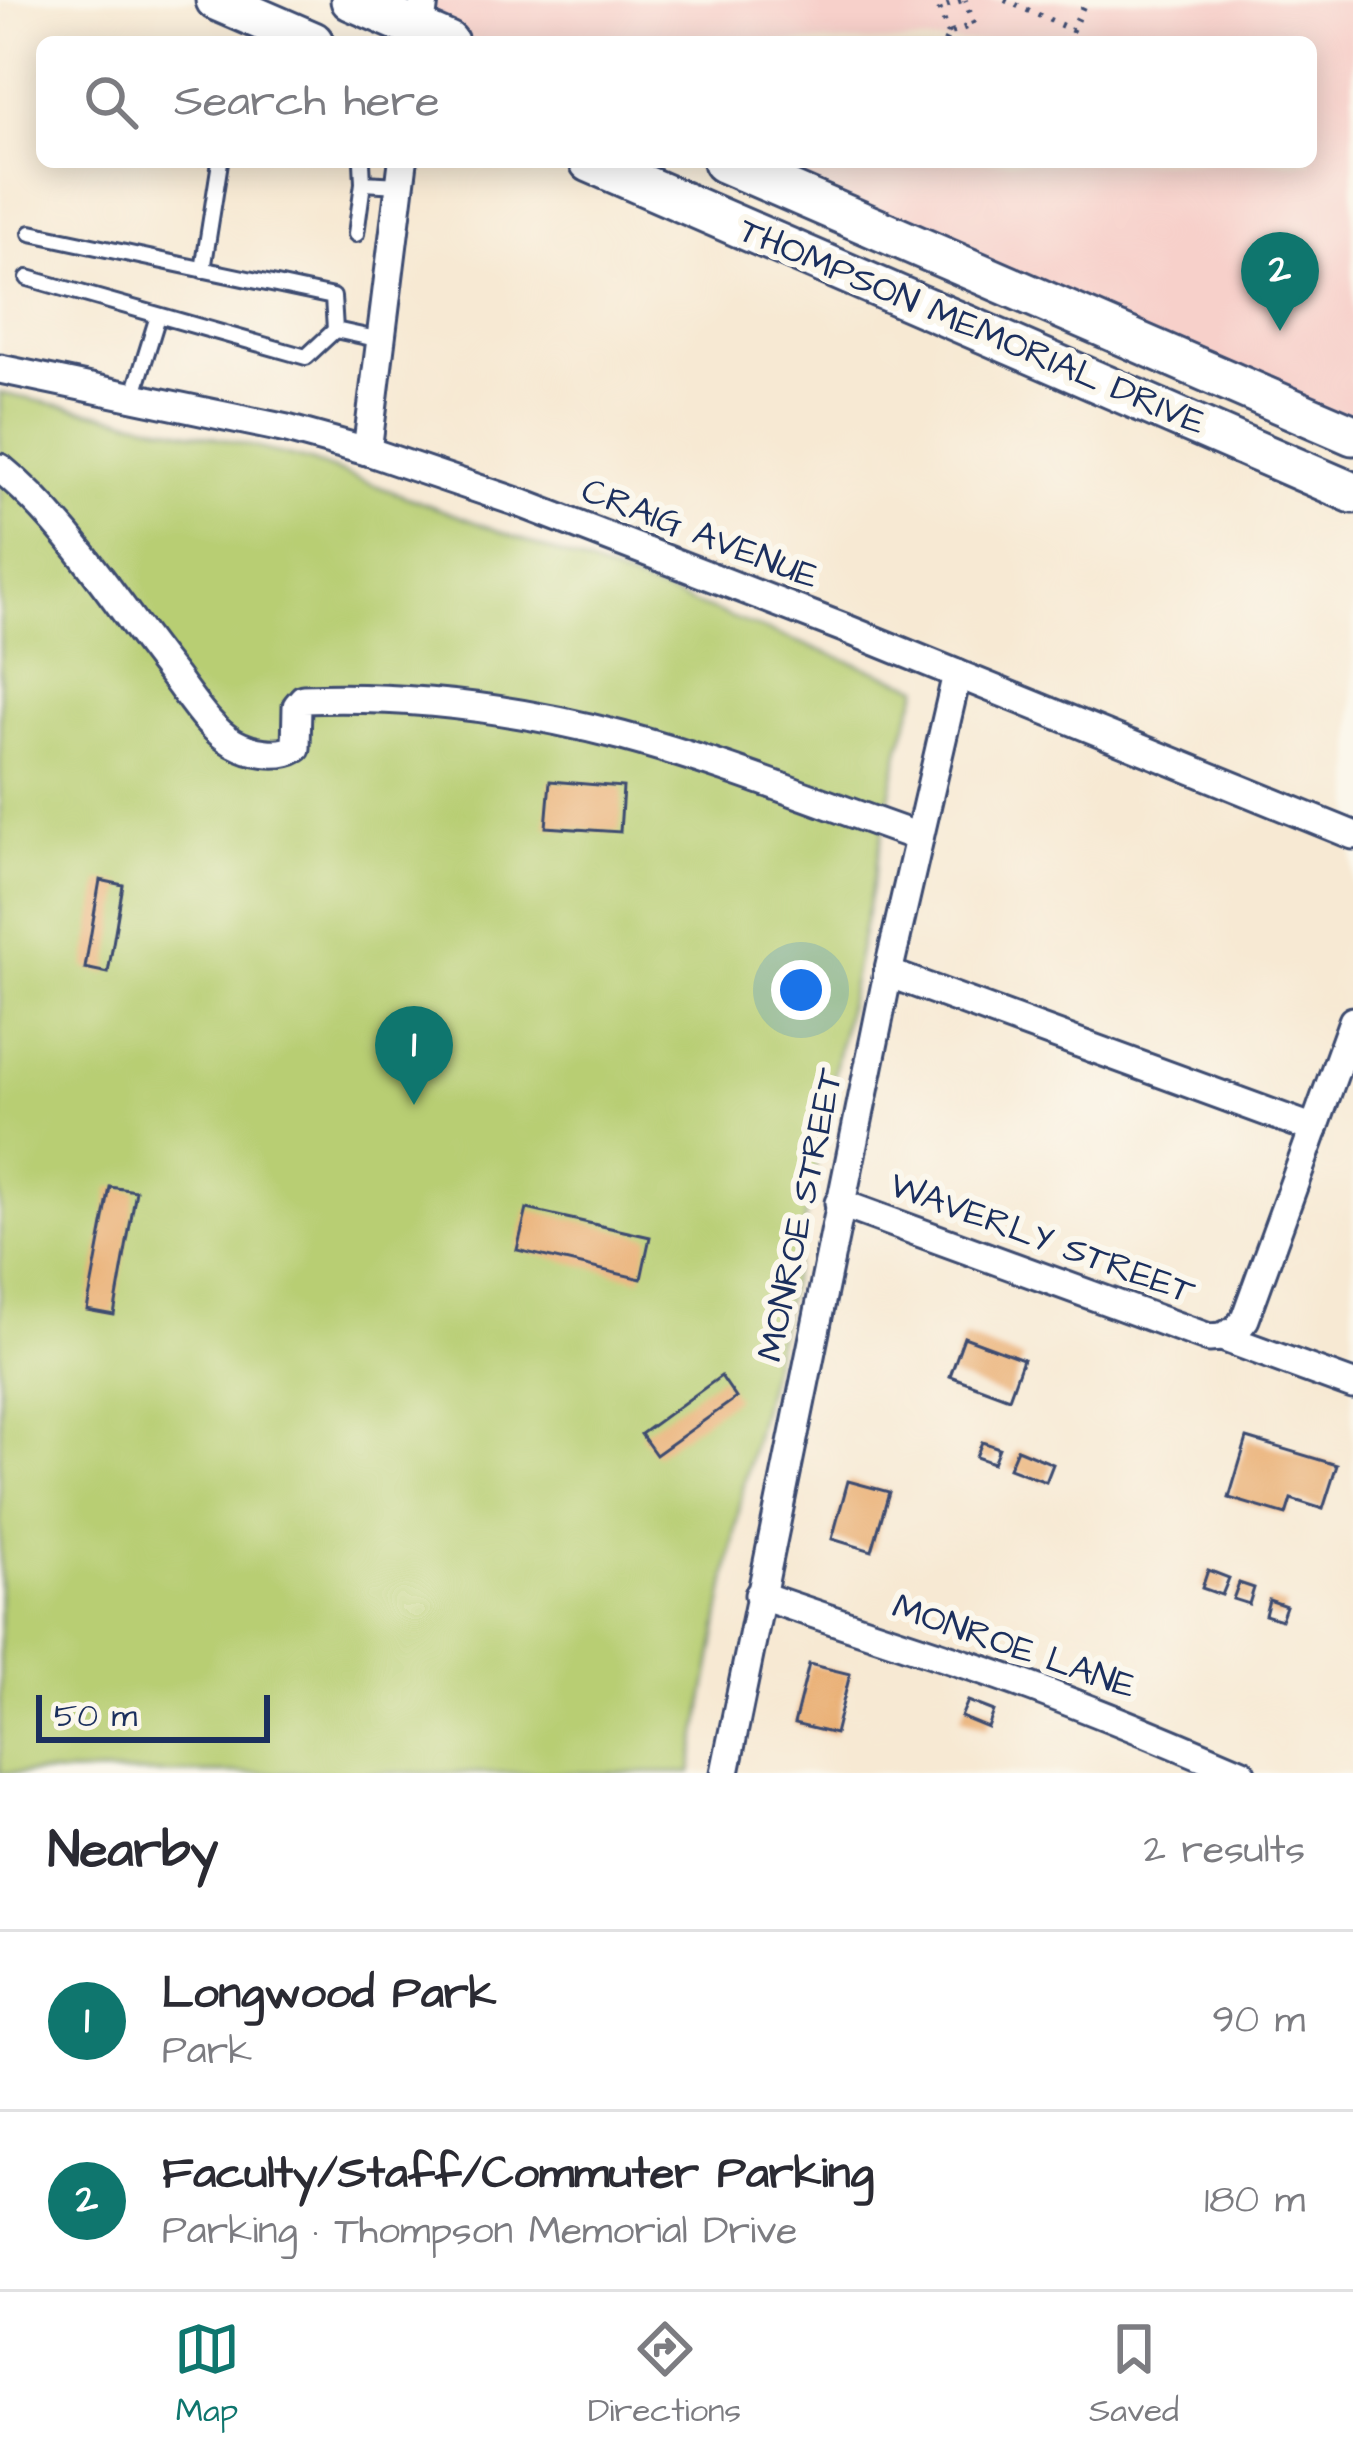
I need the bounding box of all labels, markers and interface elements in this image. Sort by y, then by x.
search box [36,36,1317,168]
icon: search [78,69,144,135]
text: Search here [174,71,440,133]
street label: THOMPSON MEMORIAL DRIVE [731,205,1213,449]
pin: 2 [1241,232,1319,331]
street label: CRAIG AVENUE [574,465,826,603]
your location [771,960,831,1020]
pin: 1 [375,1006,453,1105]
street label: MONROE STREET [745,1063,857,1366]
street label: WAVERLY STREET [882,1160,1202,1318]
street label: MONROE LANE [886,1582,1142,1712]
scale bar [36,1689,270,1742]
text: 50 m [54,1693,137,1739]
text: Nearby [48,1816,218,1887]
text: 2 results [1144,1824,1305,1878]
text: Longwood Park [162,1963,496,2025]
text: 1 [85,1994,90,2048]
text: 90 m [1212,1994,1305,2048]
text: Park [162,2025,252,2079]
text: Faculty/Staff/Commuter Parking [162,2143,874,2205]
text: 2 [76,2174,98,2228]
text: 180 m [1204,2174,1305,2228]
text: Parking · Thompson Memorial Drive [162,2205,797,2259]
tab: Map [174,2316,240,2434]
tab: Directions [588,2316,741,2434]
tab: Saved [1089,2316,1179,2434]

